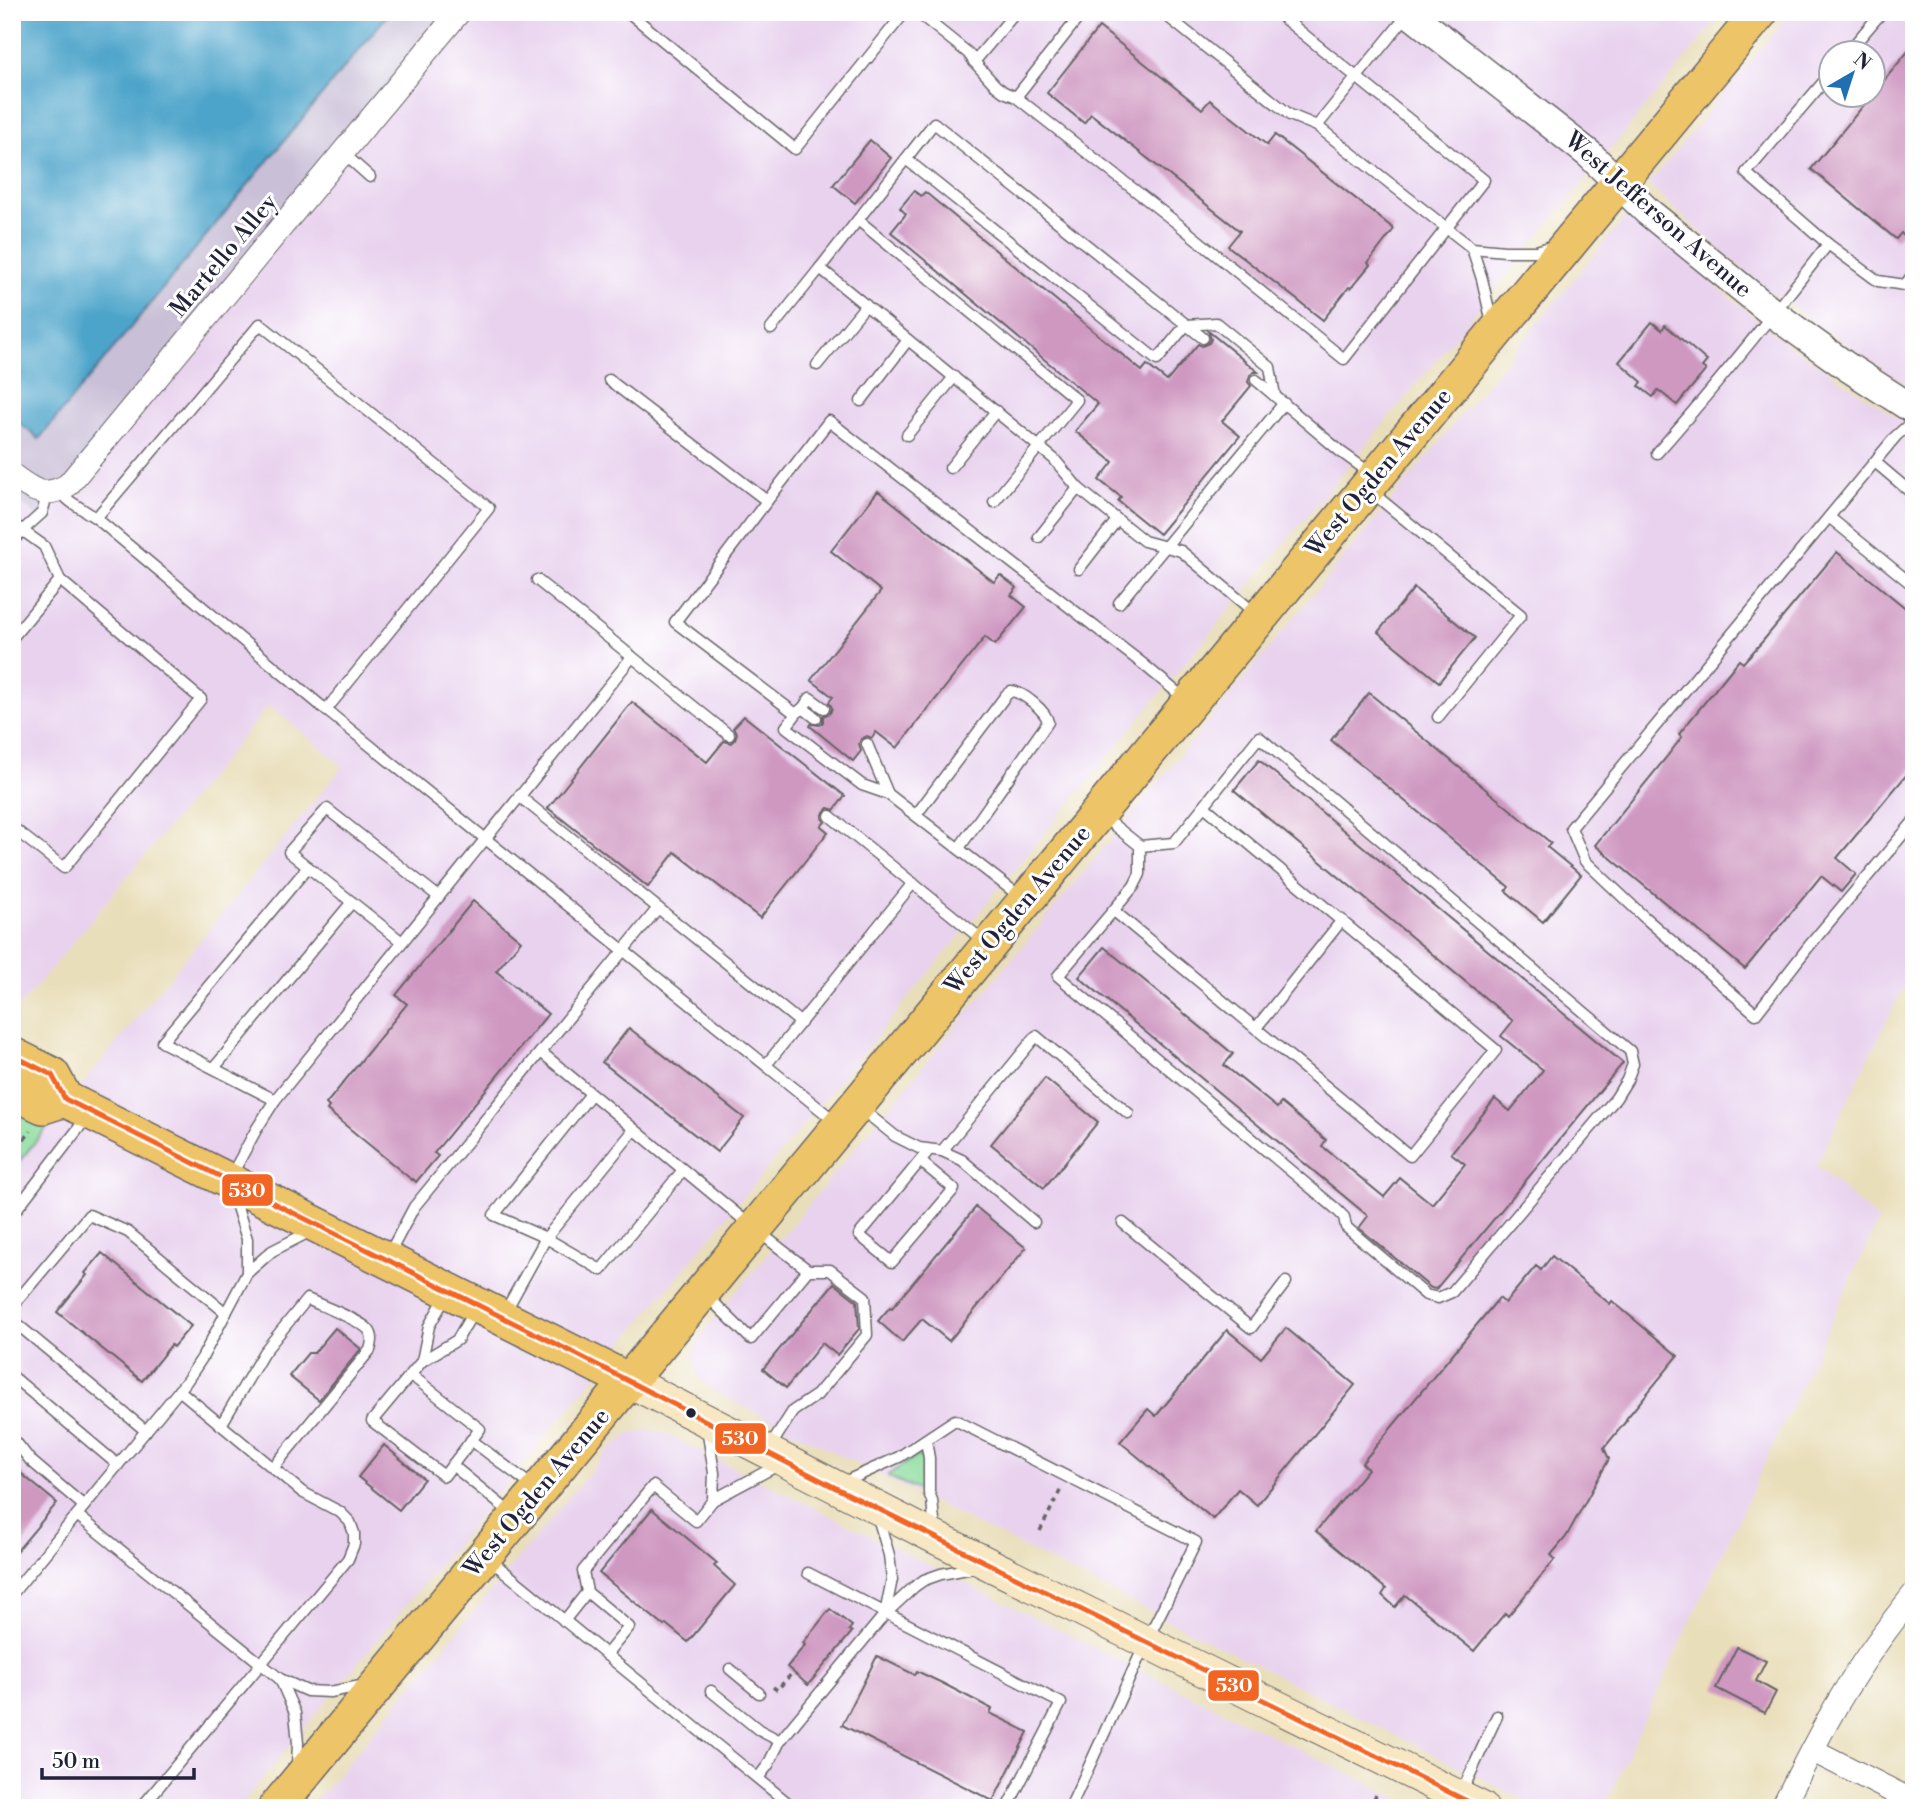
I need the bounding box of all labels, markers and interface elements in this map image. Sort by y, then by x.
north arrow [1818,38,1888,108]
text: N [1849,48,1875,76]
street label: West Jefferson Avenue [1557,125,1758,305]
street label: Martello Alley [164,188,285,324]
street label: West Ogden Avenue [1299,382,1459,565]
street label: West Ogden Avenue [938,819,1098,1002]
line badge: 530 [221,1173,274,1207]
text: 530 [228,1179,266,1203]
street label: West Ogden Avenue [457,1402,617,1585]
unlabelled marker [684,1406,698,1420]
line badge: 530 [714,1422,767,1455]
text: 530 [721,1427,759,1451]
line badge: 530 [1207,1669,1260,1702]
text: 530 [1215,1674,1253,1698]
scale bar [42,1736,194,1780]
text: 50 m [52,1749,100,1775]

